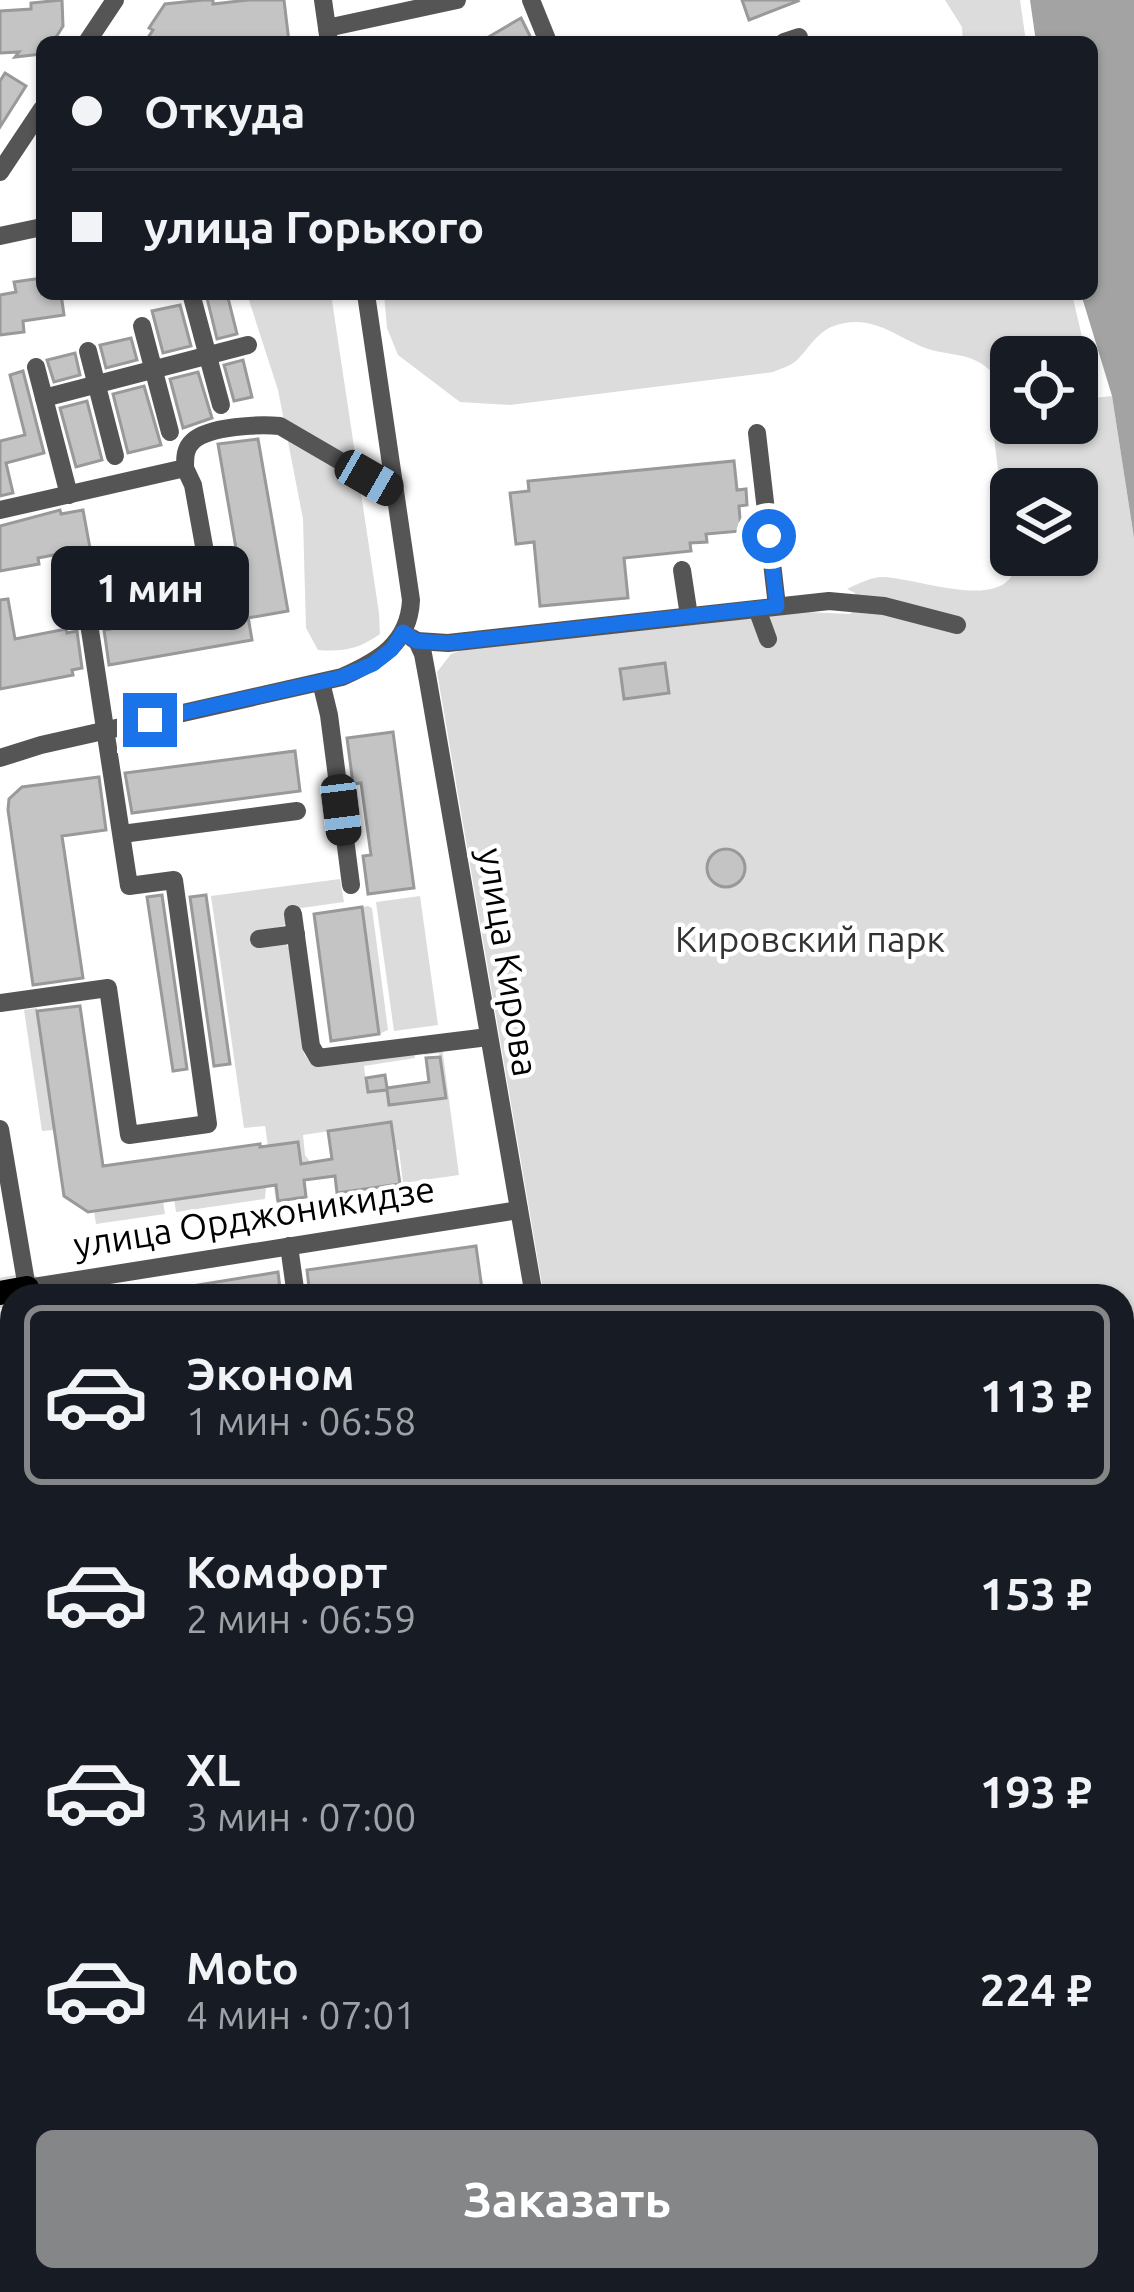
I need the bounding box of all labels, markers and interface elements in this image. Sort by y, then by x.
text: Откуда [144,86,305,137]
text: улица Горького [144,201,484,252]
map controls [990,336,1098,576]
button: locate [990,336,1098,444]
car [329,444,409,512]
button: layers [990,468,1098,576]
route start [742,509,796,563]
callout: 1 мин [51,546,249,630]
text: 1 мин [96,566,204,609]
route end [123,693,177,747]
car [319,772,363,848]
street label: улица Кирова [471,845,547,1079]
park label: Кировский парк [675,918,945,959]
street label: улица Орджоникидзе [71,1167,437,1265]
icon: car [42,1341,150,1449]
text: Эконом [186,1348,355,1399]
text: 113 ₽ [980,1370,1092,1421]
text: 1 мин · 06:58 [186,1399,416,1442]
icon: car [42,1539,150,1647]
text: Комфорт [186,1546,388,1597]
text: 153 ₽ [980,1568,1092,1619]
text: 2 мин · 06:59 [186,1597,416,1640]
icon: car [42,1737,150,1845]
text: XL [186,1744,240,1795]
text: 193 ₽ [980,1766,1092,1817]
text: 3 мин · 07:00 [186,1795,416,1838]
icon: car [42,1935,150,2043]
text: Moto [186,1942,299,1993]
text: 224 ₽ [980,1964,1092,2015]
text: 4 мин · 07:01 [186,1993,416,2036]
button: Заказать [36,2130,1098,2268]

